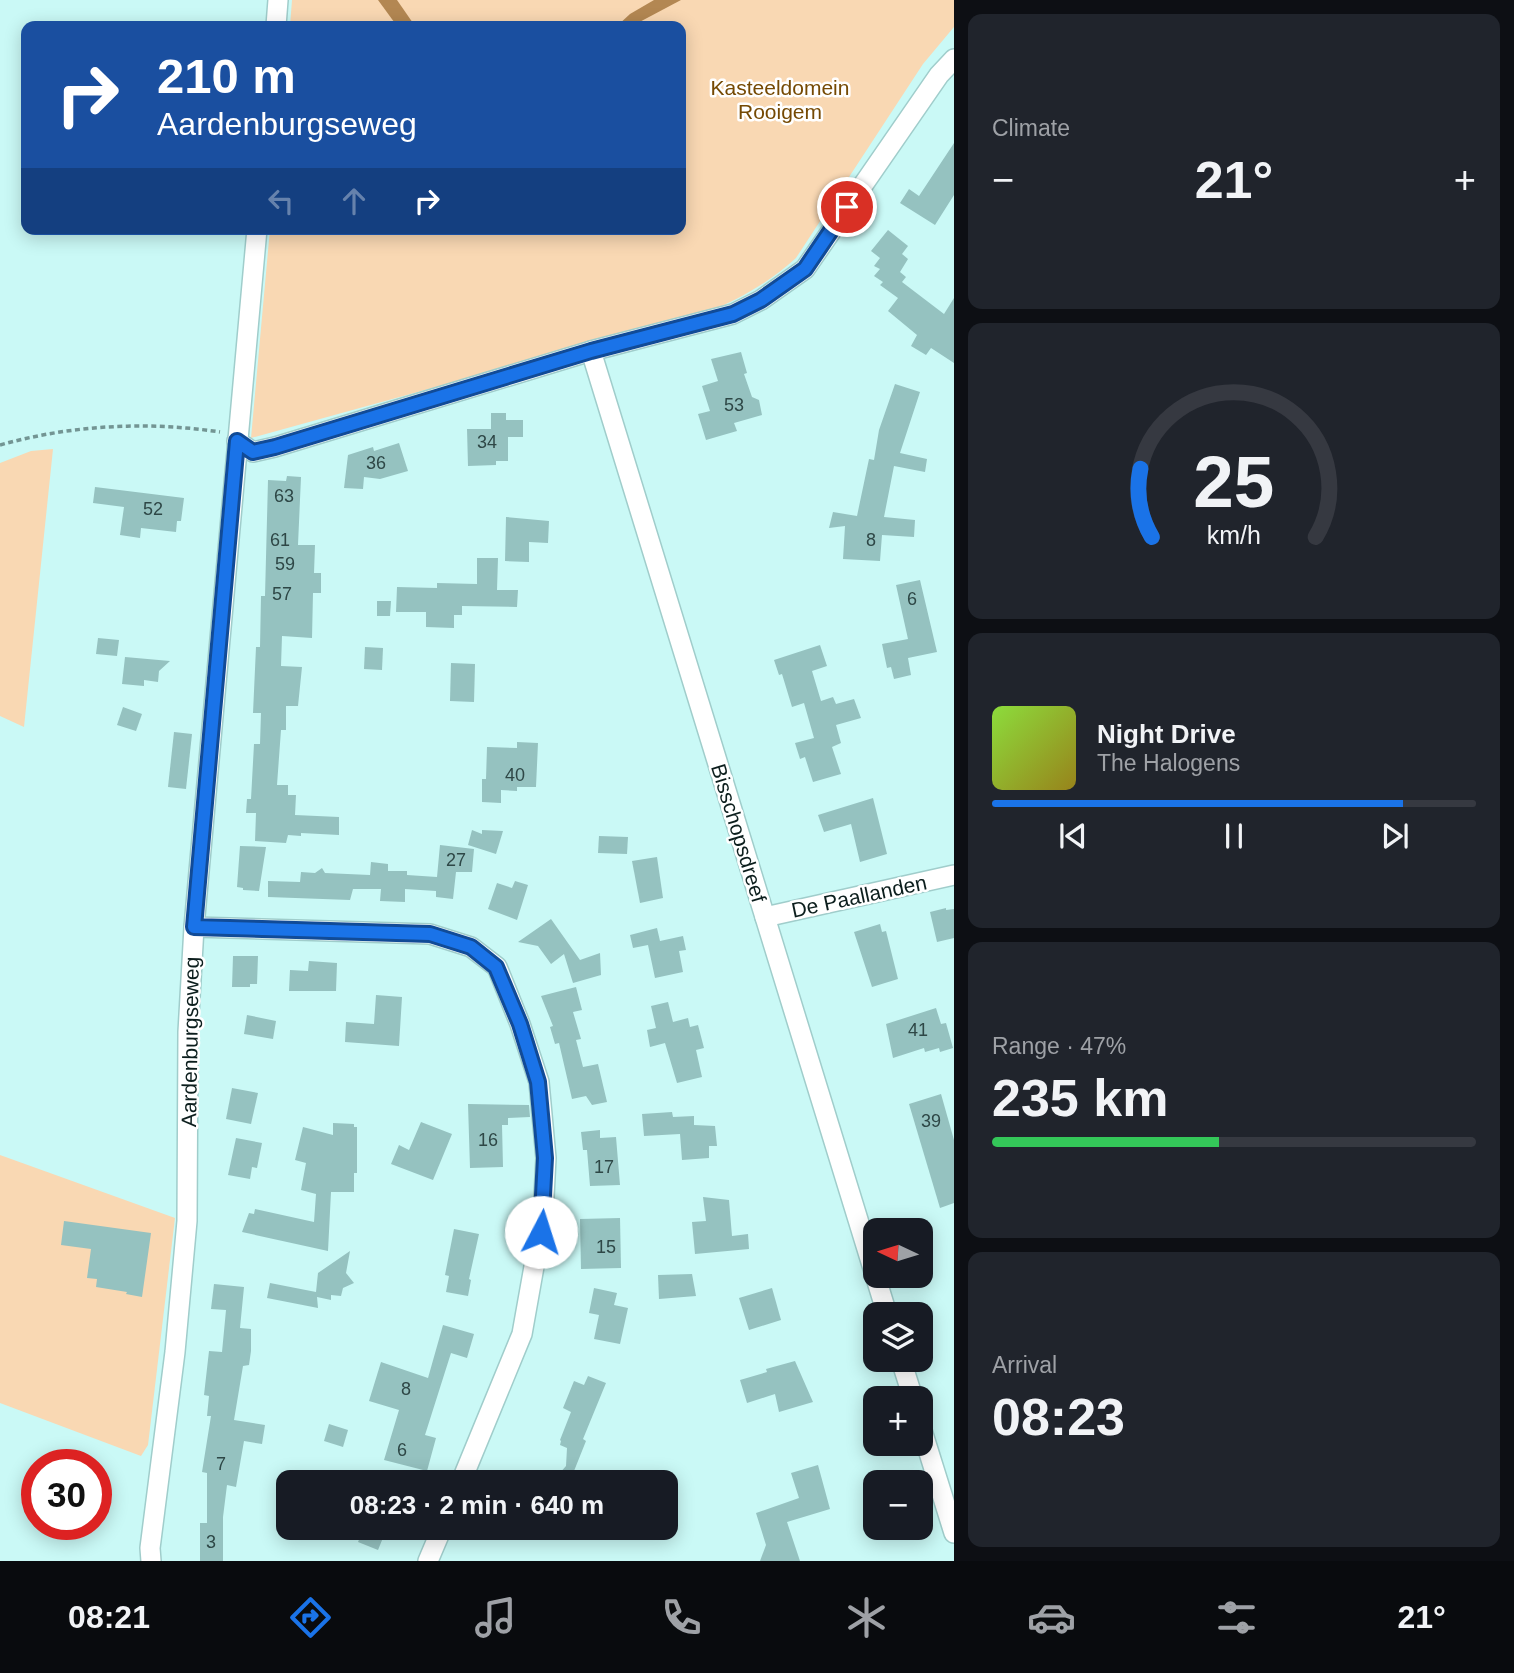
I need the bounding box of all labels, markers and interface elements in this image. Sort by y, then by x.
icon: right [42,49,133,140]
text: 210 m [157,49,296,103]
park label: Kasteeldomein Rooigem [711,76,849,123]
text: Aardenburgseweg [157,106,417,142]
text: Climate [992,115,1070,141]
text: 21° [1195,151,1273,209]
text: − [992,159,1014,201]
text: + [1454,159,1476,201]
pin [817,177,877,237]
icon: left [262,182,300,220]
icon: ahead [335,182,373,220]
icon: right [408,182,446,220]
icon: arrive [828,188,866,226]
house number: 53 [724,395,744,415]
house number: 34 [477,432,497,452]
text: 25 [1194,442,1274,523]
house number: 36 [366,453,386,473]
house number: 63 [274,486,294,506]
house number: 52 [143,499,163,519]
text: km/h [1207,521,1261,549]
house number: 61 [270,530,290,550]
house number: 8 [866,530,876,550]
house number: 59 [275,554,295,574]
house number: 57 [272,584,292,604]
house number: 6 [907,589,917,609]
text: Night Drive [1097,719,1236,749]
text: The Halogens [1097,750,1240,776]
street label: Bisschopsdreef [707,761,771,905]
house number: 40 [505,765,525,785]
icon: previous [1054,817,1092,855]
icon: pause [1215,817,1253,855]
icon: next [1376,817,1414,855]
house number: 27 [446,850,466,870]
street label: De Paallanden [789,870,929,922]
street label: Aardenburgseweg [177,957,203,1127]
house number: 41 [908,1020,928,1040]
text: Range · 47% [992,1033,1126,1059]
text: 235 km [992,1069,1168,1127]
house number: 39 [921,1111,941,1131]
house number: 16 [478,1130,498,1150]
house number: 17 [594,1157,614,1177]
position arrow [504,1195,578,1269]
north arrow [863,1218,933,1288]
map controls [863,1218,933,1540]
house number: 15 [596,1237,616,1257]
button: layers [863,1302,933,1372]
text: Arrival [992,1352,1057,1378]
house number: 8 [401,1379,411,1399]
button: + [863,1386,933,1456]
text: 08:23 [992,1388,1125,1446]
house number: 6 [397,1440,407,1460]
speed limit sign: 30 [21,1449,112,1540]
house number: 7 [216,1454,226,1474]
button: − [863,1470,933,1540]
text: 08:23 · 2 min · 640 m [350,1490,604,1520]
house number: 3 [206,1532,216,1552]
icon: directions [286,1593,335,1642]
icon: music [471,1593,520,1642]
icon: phone [657,1593,706,1642]
icon: climate [842,1593,891,1642]
icon: car [1027,1593,1076,1642]
icon: filters [1212,1593,1261,1642]
text: 08:21 [68,1599,150,1635]
text: 21° [1397,1599,1446,1635]

